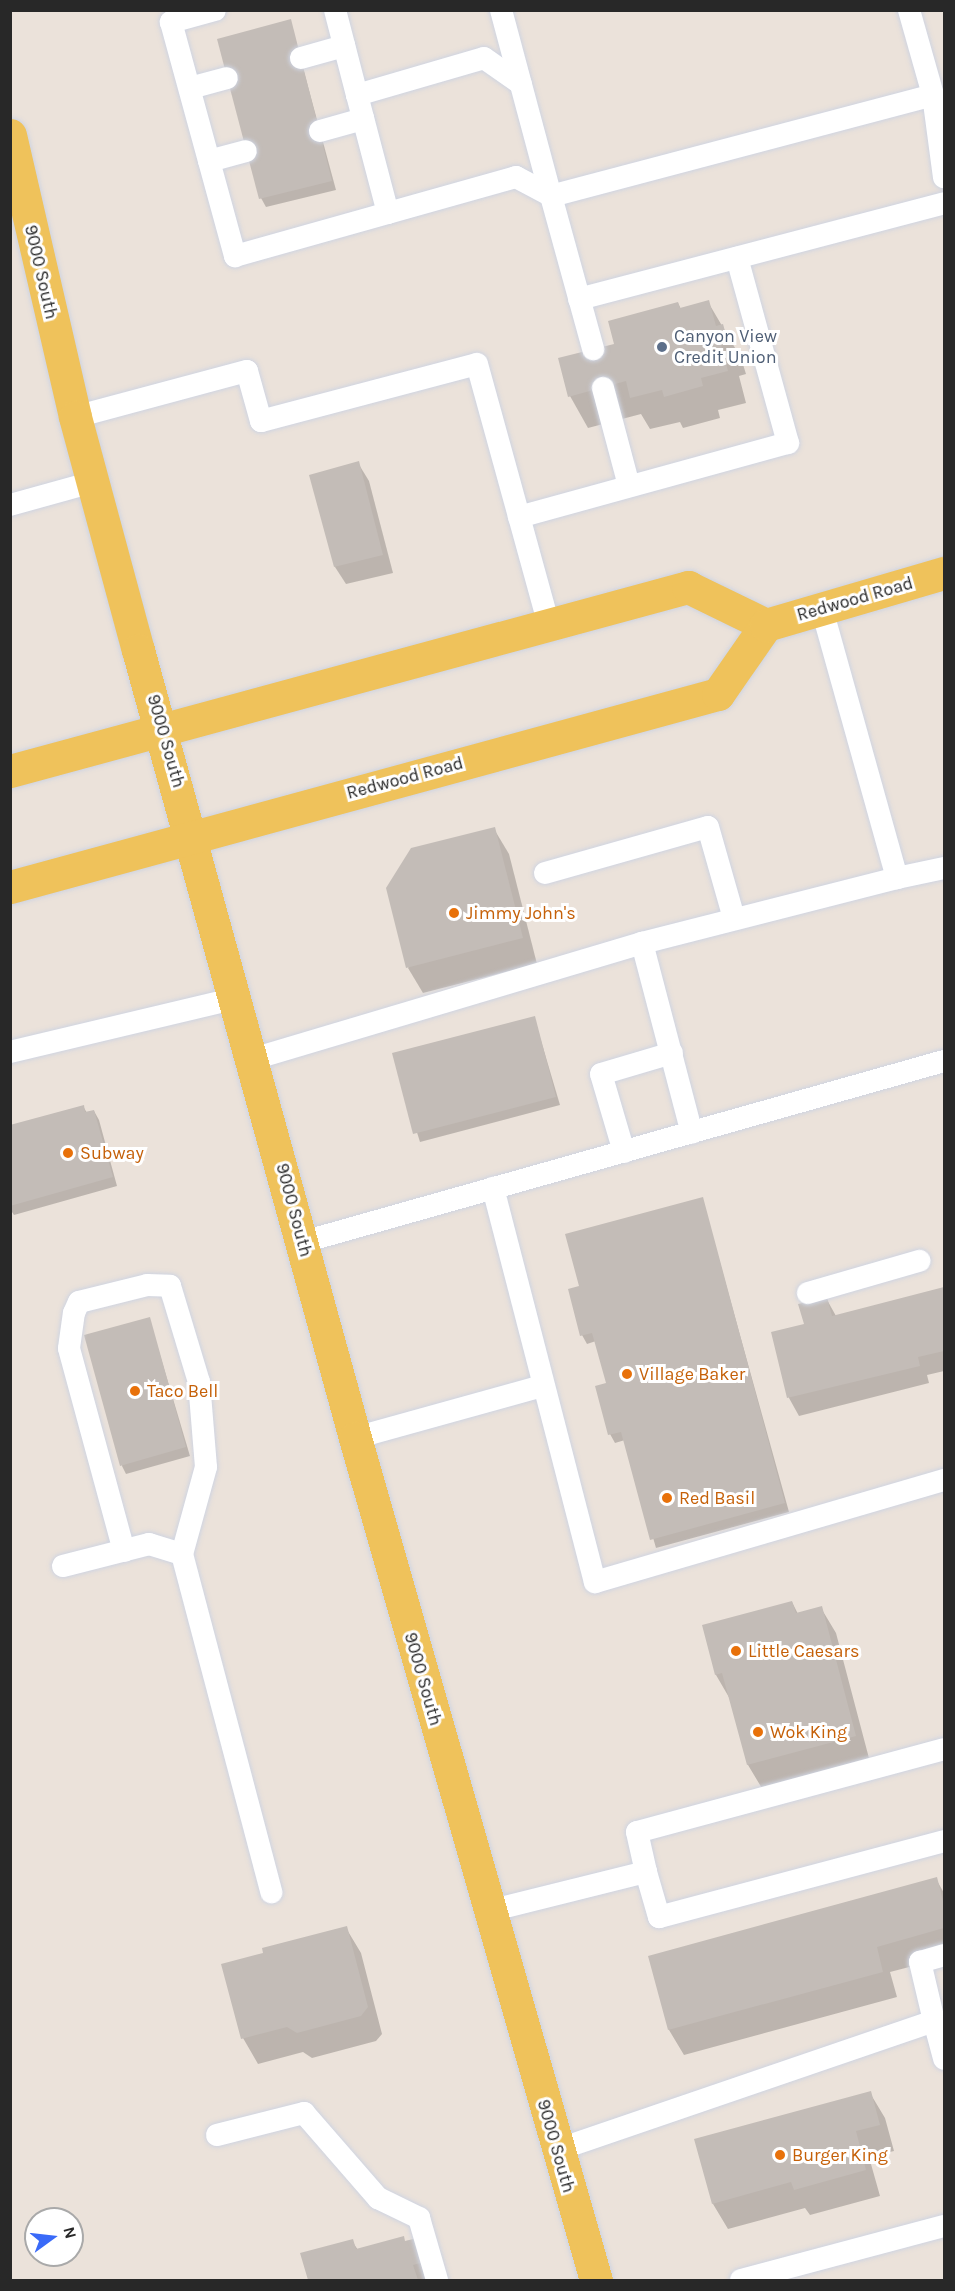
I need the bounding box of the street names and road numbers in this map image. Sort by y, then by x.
street label: 9000 South [20,223,62,321]
street label: Redwood Road [794,572,916,626]
street label: 9000 South [142,692,190,790]
street label: Redwood Road [344,752,466,804]
street label: 9000 South [271,1161,317,1259]
street label: 9000 South [399,1630,447,1728]
street label: 9000 South [532,2097,580,2195]

